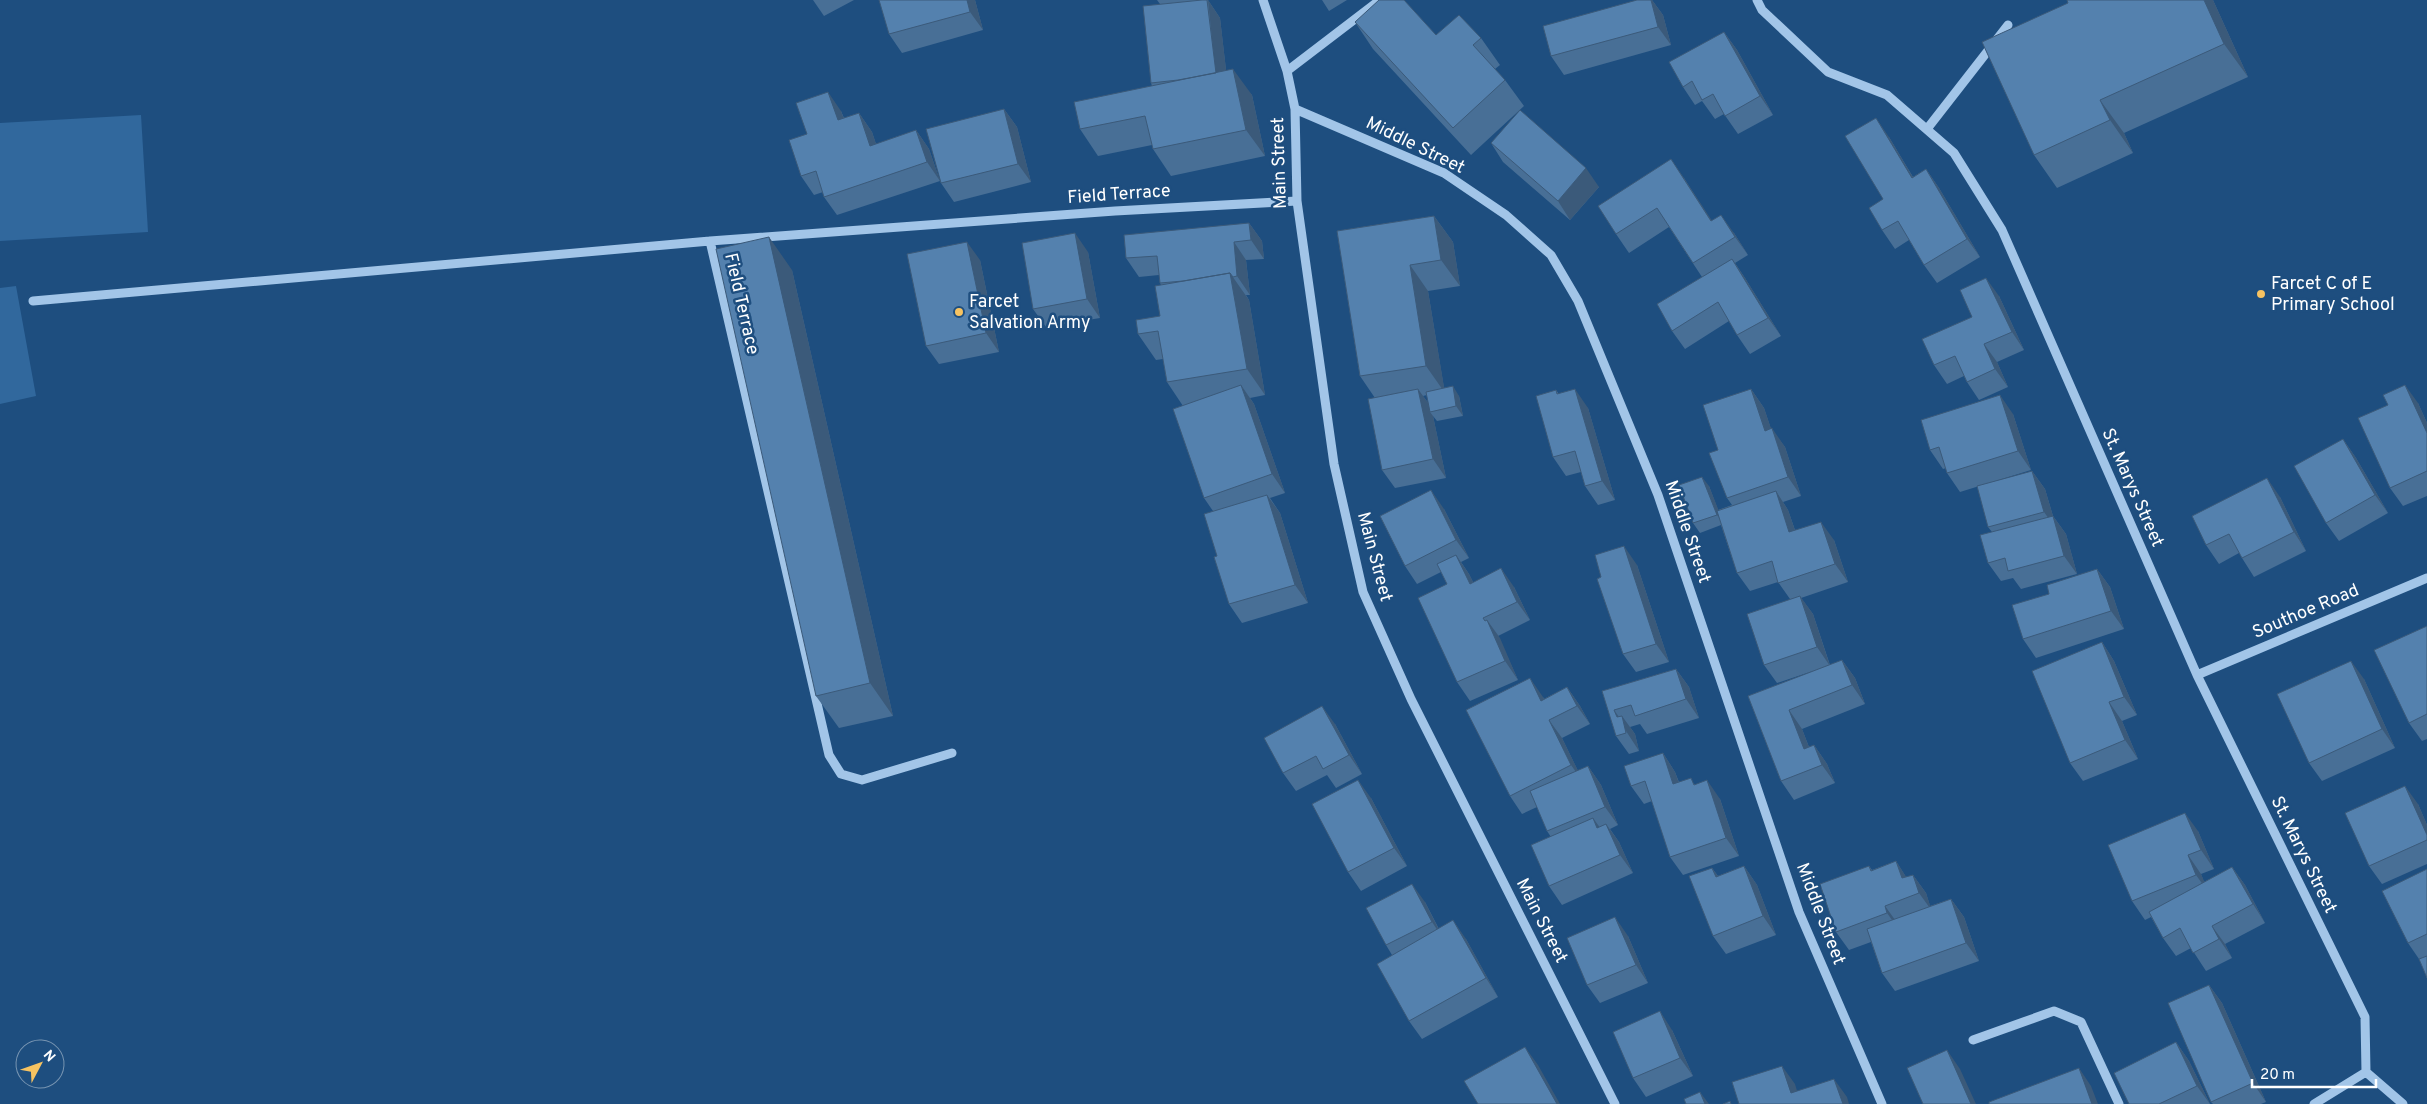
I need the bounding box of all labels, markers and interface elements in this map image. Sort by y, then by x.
street label: Middle Street [1362,112,1468,180]
street label: Main Street [1267,117,1293,209]
street label: Field Terrace [1067,180,1171,210]
street label: Field Terrace [718,251,764,357]
place label: Farcet C of E Primary School [2271,273,2395,317]
marker: Farcet C of E Primary School [2255,288,2267,300]
place label: Farcet Salvation Army [969,291,1091,335]
marker: Farcet Salvation Army [953,306,965,318]
street label: St. Marys Street [2096,425,2168,551]
street label: Middle Street [1659,477,1715,587]
street label: Main Street [1351,510,1397,604]
street label: Southoe Road [2249,579,2363,645]
street label: St. Marys Street [2265,793,2341,917]
street label: Middle Street [1790,860,1850,968]
street label: Main Street [1510,875,1572,967]
north arrow [15,1039,65,1089]
text: N [39,1047,58,1066]
scale bar [2252,1056,2376,1088]
text: 20 m [2260,1066,2295,1085]

